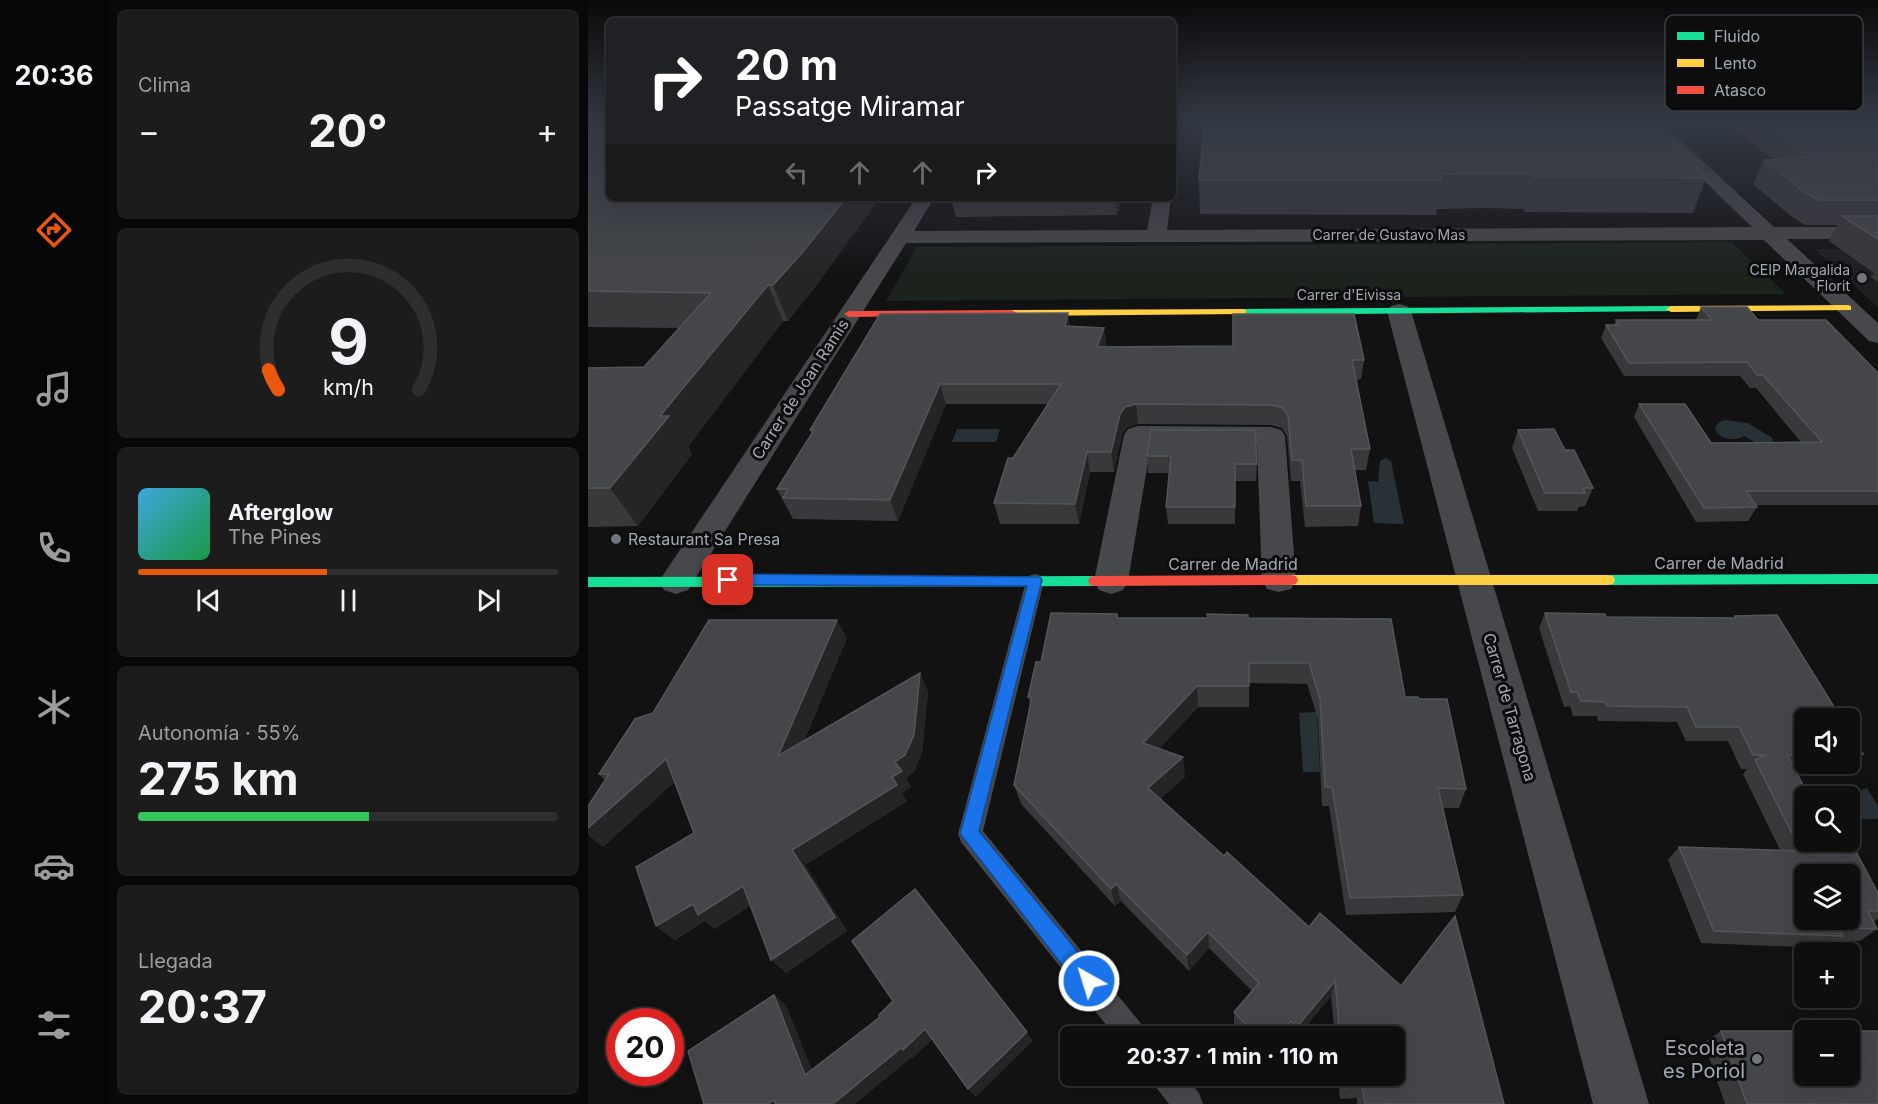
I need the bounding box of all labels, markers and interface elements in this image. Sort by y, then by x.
legend [1665,15,1863,111]
text: Fluido [1714,26,1760,46]
text: 20 m [735,39,838,90]
icon: right [636,42,714,120]
text: Lento [1714,53,1757,73]
text: 20:36 [14,59,94,92]
text: Clima [138,73,191,97]
text: Atasco [1714,80,1766,100]
text: Passatge Miramar [735,90,965,123]
text: 20° [308,103,388,158]
text: − [138,111,160,151]
text: + [536,111,558,151]
icon: left [780,156,813,189]
icon: ahead [843,156,876,189]
icon: ahead [906,156,939,189]
icon: right [969,156,1002,189]
icon: directions [33,209,75,251]
street label: Carrer de Gustavo Mas [1313,226,1465,243]
place label: CEIP Margalida Florit [1750,261,1850,294]
marker: CEIP Margalida Florit [1855,271,1869,285]
street label: Carrer d'Eivissa [1297,286,1401,303]
text: 9 [328,304,368,379]
street label: Carrer de Joan Ramis [747,315,853,463]
icon: music [33,368,75,410]
text: km/h [323,374,373,400]
text: Afterglow [228,499,333,525]
text: The Pines [228,525,322,549]
icon: phone [33,527,75,569]
place label: Restaurant Sa Presa [628,529,780,549]
marker: Restaurant Sa Presa [609,532,623,546]
street label: Carrer de Madrid [1654,553,1784,573]
pin [702,554,753,605]
street label: Carrer de Madrid [1168,554,1298,574]
icon: arrive [711,563,744,596]
icon: previous [192,584,225,617]
icon: pause [332,584,365,617]
icon: next [472,584,505,617]
street label: Carrer de Tarragona [1479,630,1541,784]
icon: climate [33,686,75,728]
map controls [1794,708,1860,1086]
button: sound [1794,708,1860,774]
text: Autonomía · 55% [138,721,300,745]
text: 275 km [138,751,299,806]
button: search [1794,786,1860,852]
icon: car [33,845,75,887]
button: layers [1794,864,1860,930]
button: + [1794,942,1860,1008]
text: Llegada [138,949,213,973]
position arrow [1057,949,1121,1013]
text: 20:37 [138,979,267,1034]
icon: filters [33,1004,75,1046]
speed limit sign: 20 [606,1008,684,1086]
button: − [1794,1020,1860,1086]
place label: Escoleta es Poriol [1663,1036,1745,1083]
text: 20:37 · 1 min · 110 m [1126,1043,1339,1069]
marker: Escoleta es Poriol [1750,1052,1764,1066]

